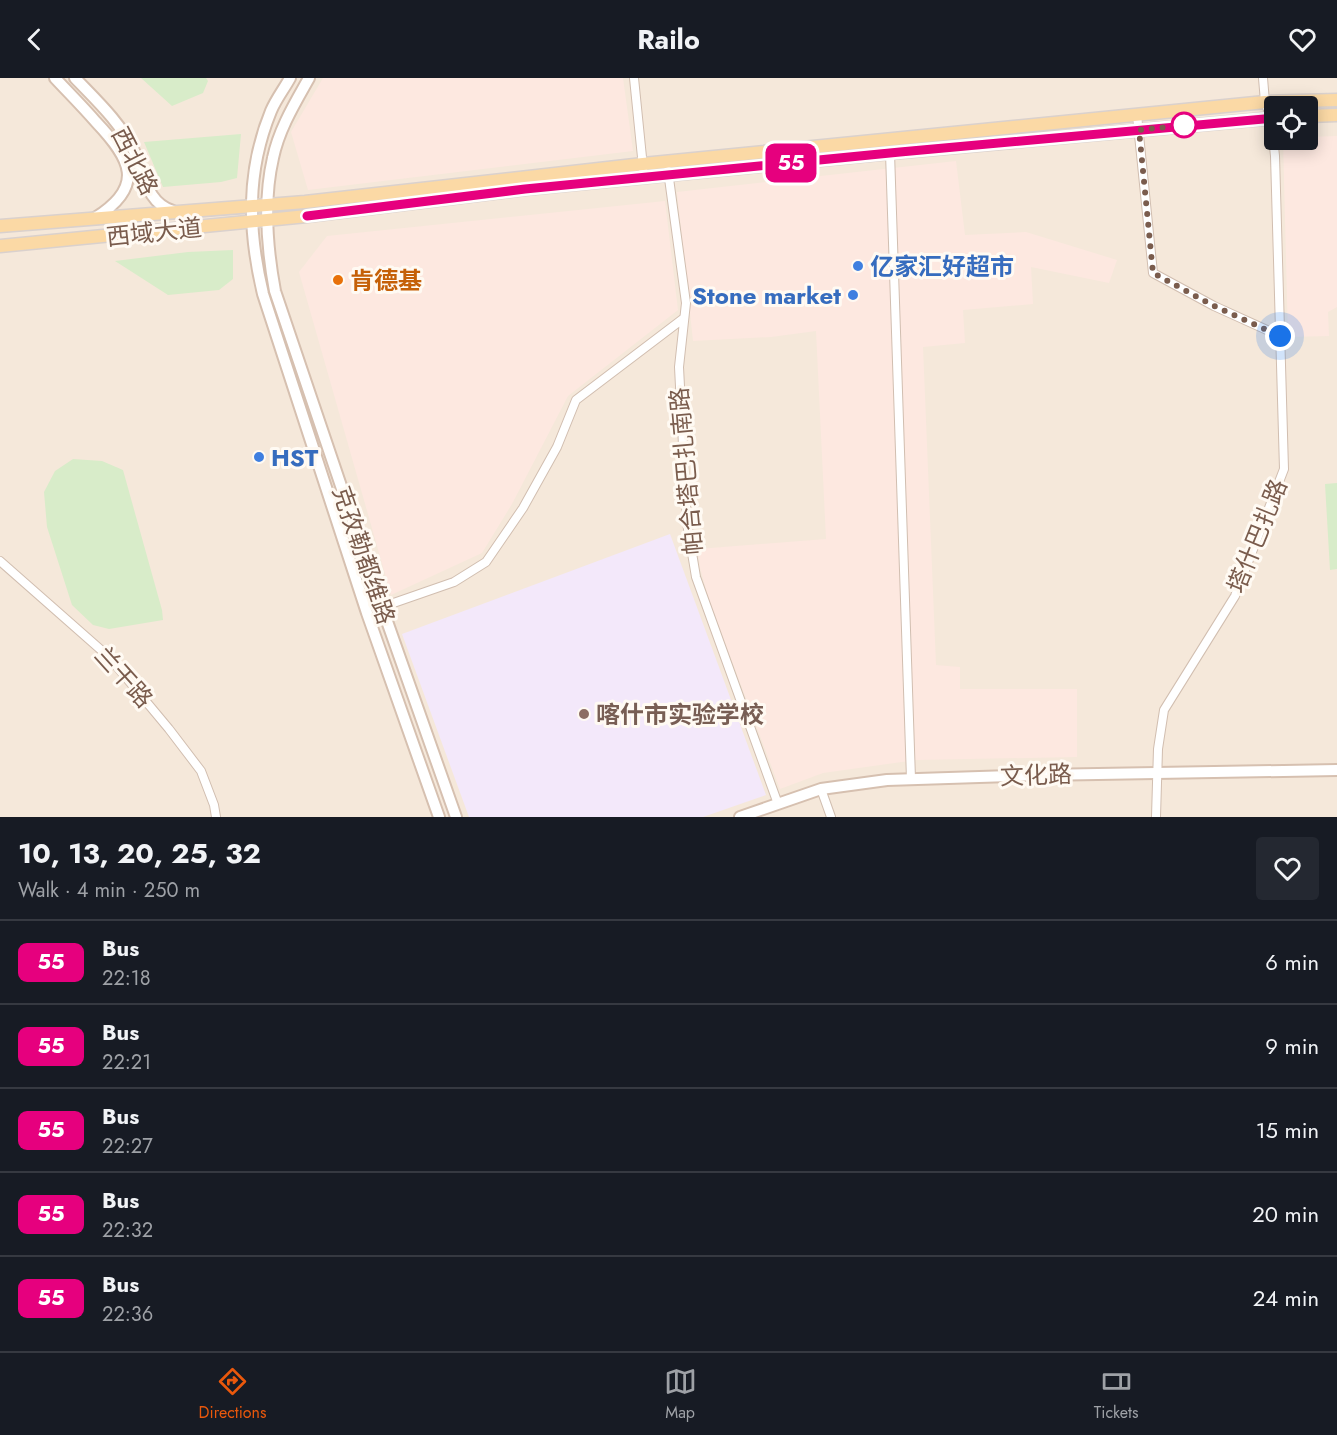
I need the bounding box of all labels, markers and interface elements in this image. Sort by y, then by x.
text: Railo [637,20,700,59]
icon: back [18,23,51,56]
icon: heart [1286,23,1319,56]
map controls [1264,96,1318,150]
button: locate [1264,96,1318,150]
unlabelled marker [1171,112,1197,138]
street label: 西北路 [103,121,167,201]
line badge: 55 [764,144,818,182]
text: 55 [777,148,805,178]
street label: 西域大道 [104,210,204,254]
place label: 亿家汇好超市 [870,249,1014,284]
marker: 亿家汇好超市 [851,259,865,273]
place label: 肯德基 [350,263,422,298]
marker: 肯德基 [331,273,345,287]
place label: Stone market [692,278,841,313]
marker: Stone market [846,288,860,302]
your location [1265,321,1295,351]
street label: 帕合塔巴扎南路 [661,386,711,556]
place label: HST [271,440,319,475]
marker: HST [252,450,266,464]
street label: 塔什巴扎路 [1218,474,1296,598]
street label: 克孜勒都维路 [324,481,404,629]
street label: 兰干路 [87,639,161,715]
place label: 喀什市实验学校 [596,697,764,732]
marker: 喀什市实验学校 [577,707,591,721]
street label: 文化路 [999,756,1073,794]
text: 10, 13, 20, 25, 32 [18,833,261,874]
button: heart [1256,837,1319,900]
text: Walk · 4 min · 250 m [18,876,200,905]
text: Bus [102,932,139,964]
text: 6 min [1265,946,1319,978]
text: 55 [37,947,65,977]
text: 22:18 [102,964,151,993]
text: Bus [102,1016,139,1048]
text: 9 min [1265,1030,1319,1062]
text: 55 [37,1031,65,1061]
text: 22:21 [102,1048,151,1077]
text: Bus [102,1100,139,1132]
text: 15 min [1256,1114,1319,1146]
text: 55 [37,1115,65,1145]
text: 22:27 [102,1132,153,1161]
text: Bus [102,1184,139,1216]
text: 20 min [1252,1198,1319,1230]
text: 55 [37,1199,65,1229]
text: 22:32 [102,1216,153,1245]
text: Bus [102,1268,139,1300]
text: 24 min [1253,1282,1319,1314]
text: 55 [37,1283,65,1313]
text: 22:36 [102,1300,153,1329]
tab: Directions [199,1365,266,1424]
tab: Map [664,1365,697,1424]
tab: Tickets [1094,1365,1138,1424]

